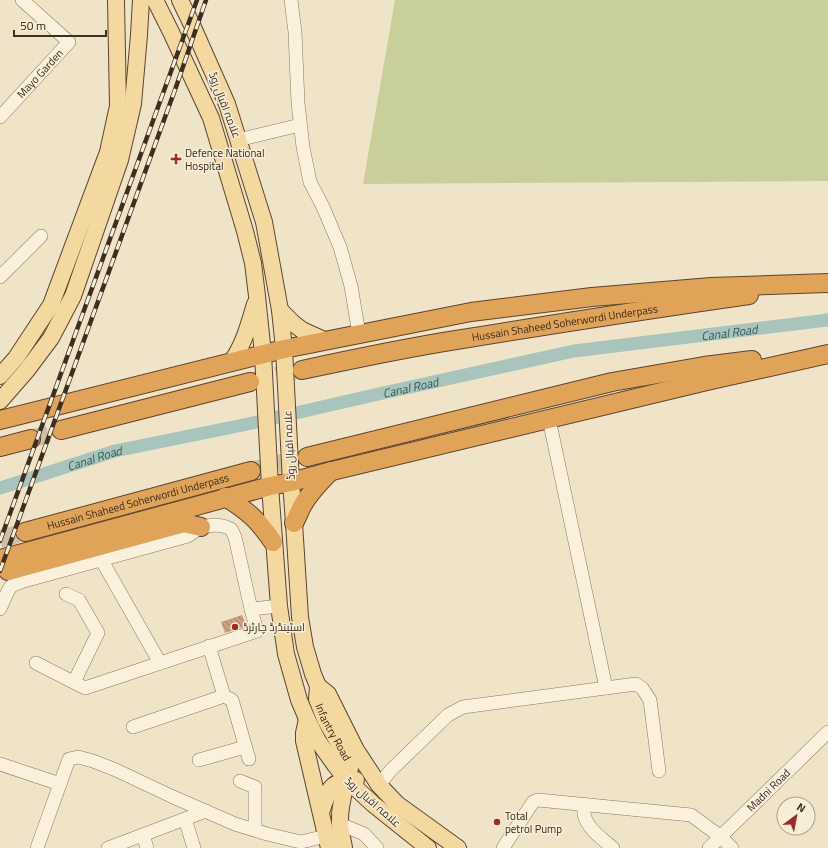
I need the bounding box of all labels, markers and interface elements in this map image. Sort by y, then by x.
scale bar [14,12,106,38]
text: 50 m [20,14,46,37]
street label: Mayo Garden [12,44,68,103]
street label: علامہ اقبال روڈ [203,69,247,141]
place label: Defence National Hospital [185,143,264,176]
marker: Defence National Hospital [170,153,182,165]
street label: Hussain Shaheed Soherwordi Underpass [470,298,659,347]
water label: Canal Road [700,317,760,347]
water label: Canal Road [380,369,442,404]
street label: علامہ اقبال روڈ [277,410,301,480]
water label: Canal Road [64,438,125,477]
street label: Hussain Shaheed Soherwordi Underpass [45,467,231,536]
place label: اسٹینڈرڈ چارٹرڈ [243,617,305,637]
marker: اسٹینڈرڈ چارٹرڈ [230,622,240,632]
street label: Infantry Road [310,700,357,765]
street label: Madni Road [742,763,795,817]
street label: علامہ اقبال روڈ [340,772,406,832]
north arrow [776,796,816,836]
text: N [793,797,810,818]
place label: Total petrol Pump [505,806,562,839]
marker: Total petrol Pump [492,817,502,827]

